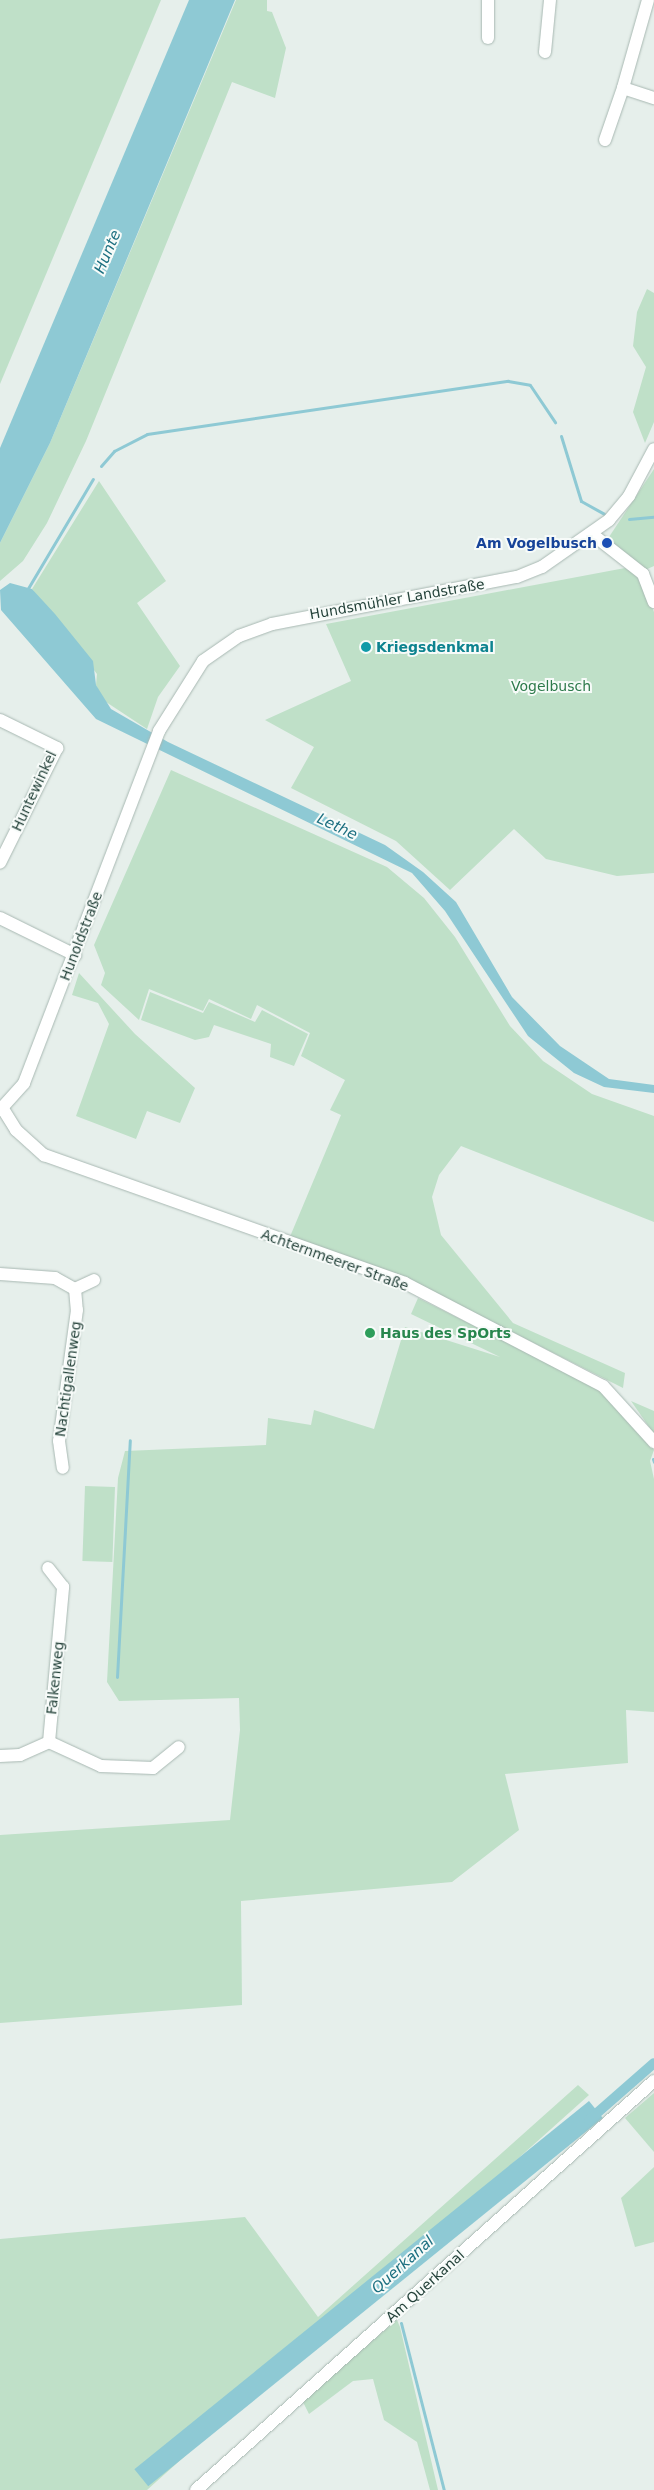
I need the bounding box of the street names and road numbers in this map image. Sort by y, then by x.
street label: Hundsmühler Landstraße [308,575,486,623]
street label: Huntewinkel [8,748,60,834]
street label: Hunoldstraße [56,889,106,983]
street label: Achternmeerer Straße [259,1225,411,1295]
street label: Nachtigallenweg [52,1320,84,1438]
street label: Falkenweg [43,1641,67,1715]
street label: Am Querkanal [382,2246,468,2326]

